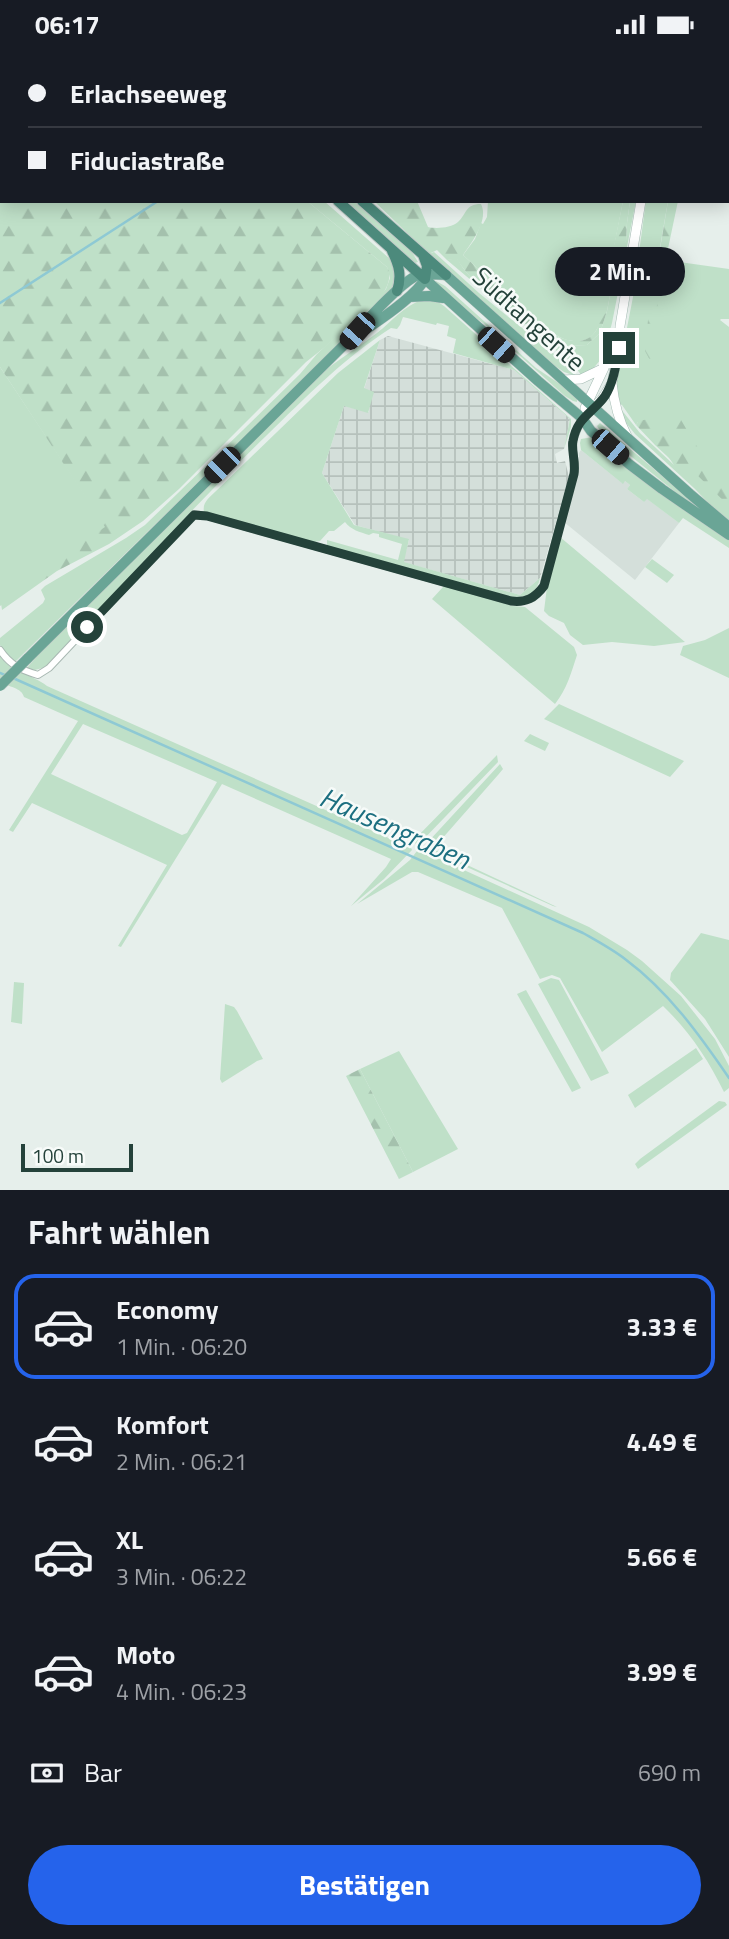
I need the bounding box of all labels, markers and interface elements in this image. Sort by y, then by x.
text: 06:17 [35,5,100,44]
text: Erlachseeweg [70,74,226,113]
text: Fiduciastraße [70,141,225,180]
callout: 2 Min. [554,247,684,295]
text: 2 Min. [589,254,651,289]
street label: Südtangente [464,257,595,380]
car [336,308,379,354]
car [474,323,519,367]
route end [603,332,635,364]
car [588,425,633,469]
car [200,443,245,487]
route start [71,611,103,643]
water label: Hausengraben [313,775,478,880]
scale bar [21,1141,133,1173]
text: 100 m [32,1141,84,1170]
text: Fahrt wählen [28,1208,211,1256]
text: Economy [116,1290,218,1329]
icon: car [32,1295,95,1358]
text: 3.33 € [626,1307,697,1346]
text: 1 Min. · 06:20 [116,1329,247,1364]
text: Komfort [116,1405,209,1444]
icon: car [32,1410,95,1473]
text: 4.49 € [626,1422,697,1461]
text: 2 Min. · 06:21 [116,1444,247,1479]
text: XL [116,1520,143,1559]
icon: car [32,1525,95,1588]
text: 5.66 € [626,1537,697,1576]
text: 3 Min. · 06:22 [116,1559,247,1594]
text: Moto [116,1635,175,1674]
icon: car [32,1640,95,1703]
text: 3.99 € [626,1652,697,1691]
text: 4 Min. · 06:23 [116,1674,247,1709]
text: Bar [84,1753,122,1792]
icon: cash [28,1754,66,1792]
text: 690 m [638,1755,701,1790]
button: Bestätigen [28,1845,701,1925]

